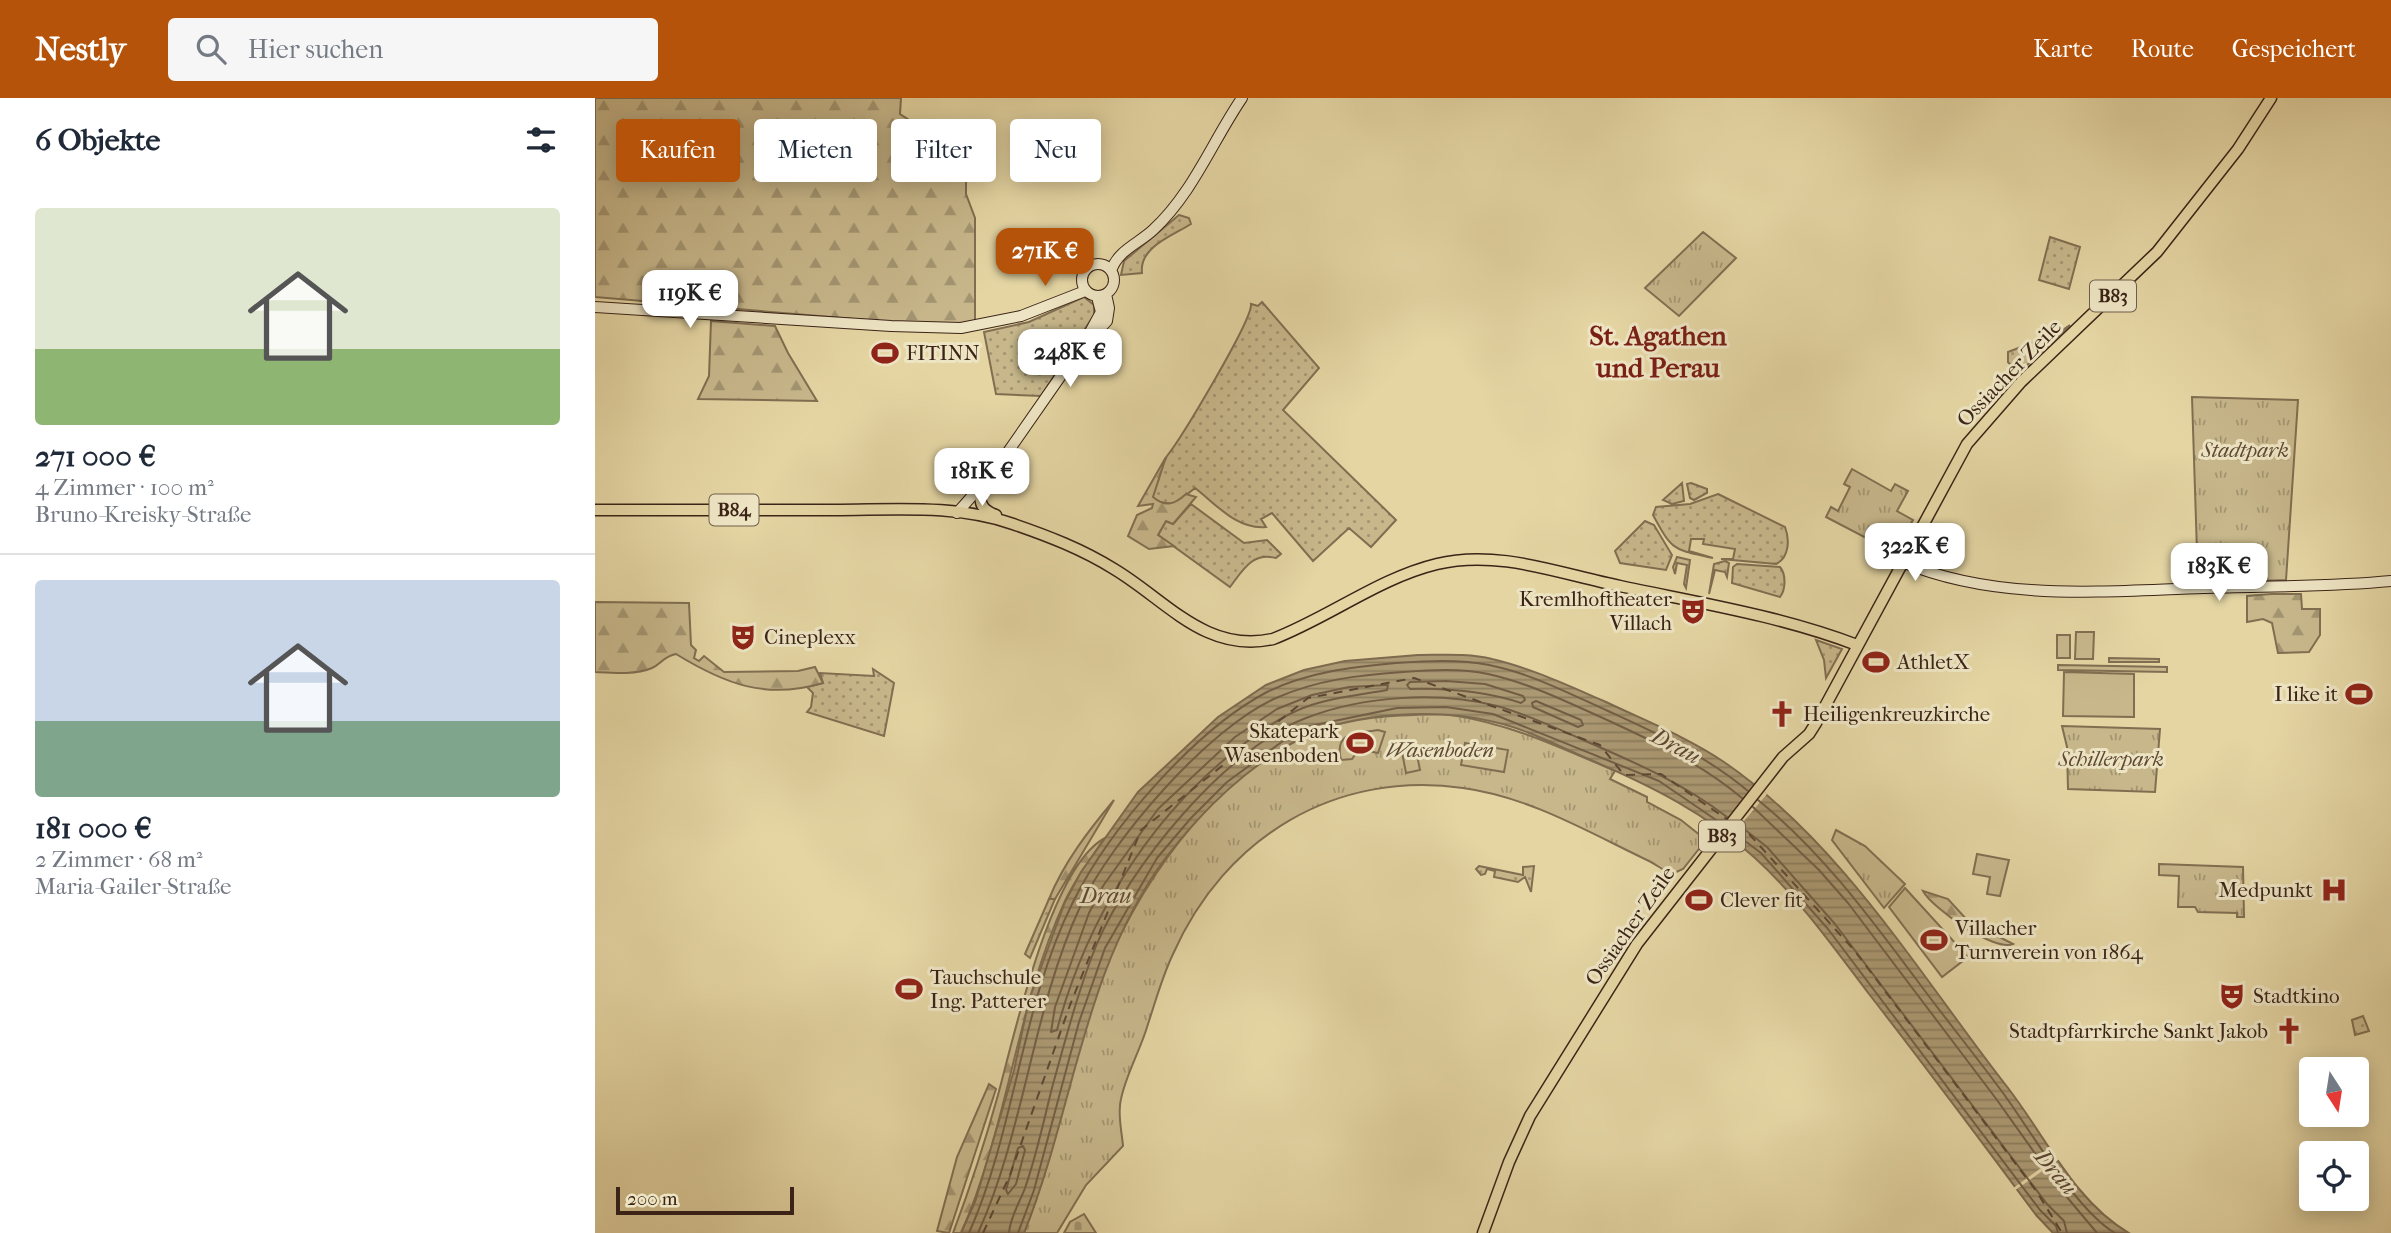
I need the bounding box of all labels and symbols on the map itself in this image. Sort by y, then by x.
pin: 271K € [988,228,1102,288]
pin: 119K € [633,271,747,330]
road number: B83 [2090,280,2136,312]
street label: Ossiacher Zeile [1952,314,2066,432]
district label: St. Agathen und Perau [1589,319,1728,384]
pin: 248K € [1013,330,1127,389]
sports icon: FITINN [870,338,900,368]
place label: FITINN [906,341,980,365]
park label: Stadtpark [2200,438,2289,462]
pin: 181K € [925,448,1039,508]
road number: B84 [709,494,759,526]
pin: 322K € [1858,524,1972,583]
pin: 183K € [2162,544,2276,603]
place label: Kremlhoftheater Villach [1519,587,1672,635]
theatre icon: Kremlhoftheater Villach [1678,596,1708,626]
theatre icon: Cineplexx [728,622,758,652]
place label: Cineplexx [764,625,856,649]
sports icon: AthletX [1861,647,1891,677]
place label: AthletX [1896,650,1970,674]
sports icon: I like it [2344,679,2374,709]
place label: I like it [2274,682,2338,706]
church icon: Heiligenkreuzkirche [1767,699,1797,729]
place label: Heiligenkreuzkirche [1803,702,1990,726]
place label: Skatepark Wasenboden [1223,719,1339,767]
water label: Drau [1645,721,1705,770]
sports icon: Skatepark Wasenboden [1345,728,1375,758]
park label: Wasenboden [1386,738,1494,762]
park label: Schillerpark [2057,747,2164,771]
road number: B83 [1699,820,1745,852]
street label: Ossiacher Zeile [1580,862,1680,990]
hospital icon: Medpunkt [2319,875,2349,905]
place label: Medpunkt [2219,878,2314,902]
water label: Drau [1078,882,1132,909]
sports icon: Clever fit [1684,885,1714,915]
place label: Clever fit [1720,888,1804,912]
place label: Villacher Turnverein von 1864 [1954,916,2143,964]
sports icon: Villacher Turnverein von 1864 [1919,925,1949,955]
place label: Tauchschule Ing. Patterer [930,965,1046,1013]
sports icon: Tauchschule Ing. Patterer [894,974,924,1004]
theatre icon: Stadtkino [2217,981,2247,1011]
place label: Stadtkino [2253,984,2340,1008]
church icon: Stadtpfarrkirche Sankt Jakob [2274,1016,2304,1046]
place label: Stadtpfarrkirche Sankt Jakob [2009,1019,2268,1043]
north arrow [2299,1057,2369,1127]
water label: Drau [2028,1142,2083,1200]
scale bar [616,1184,795,1216]

